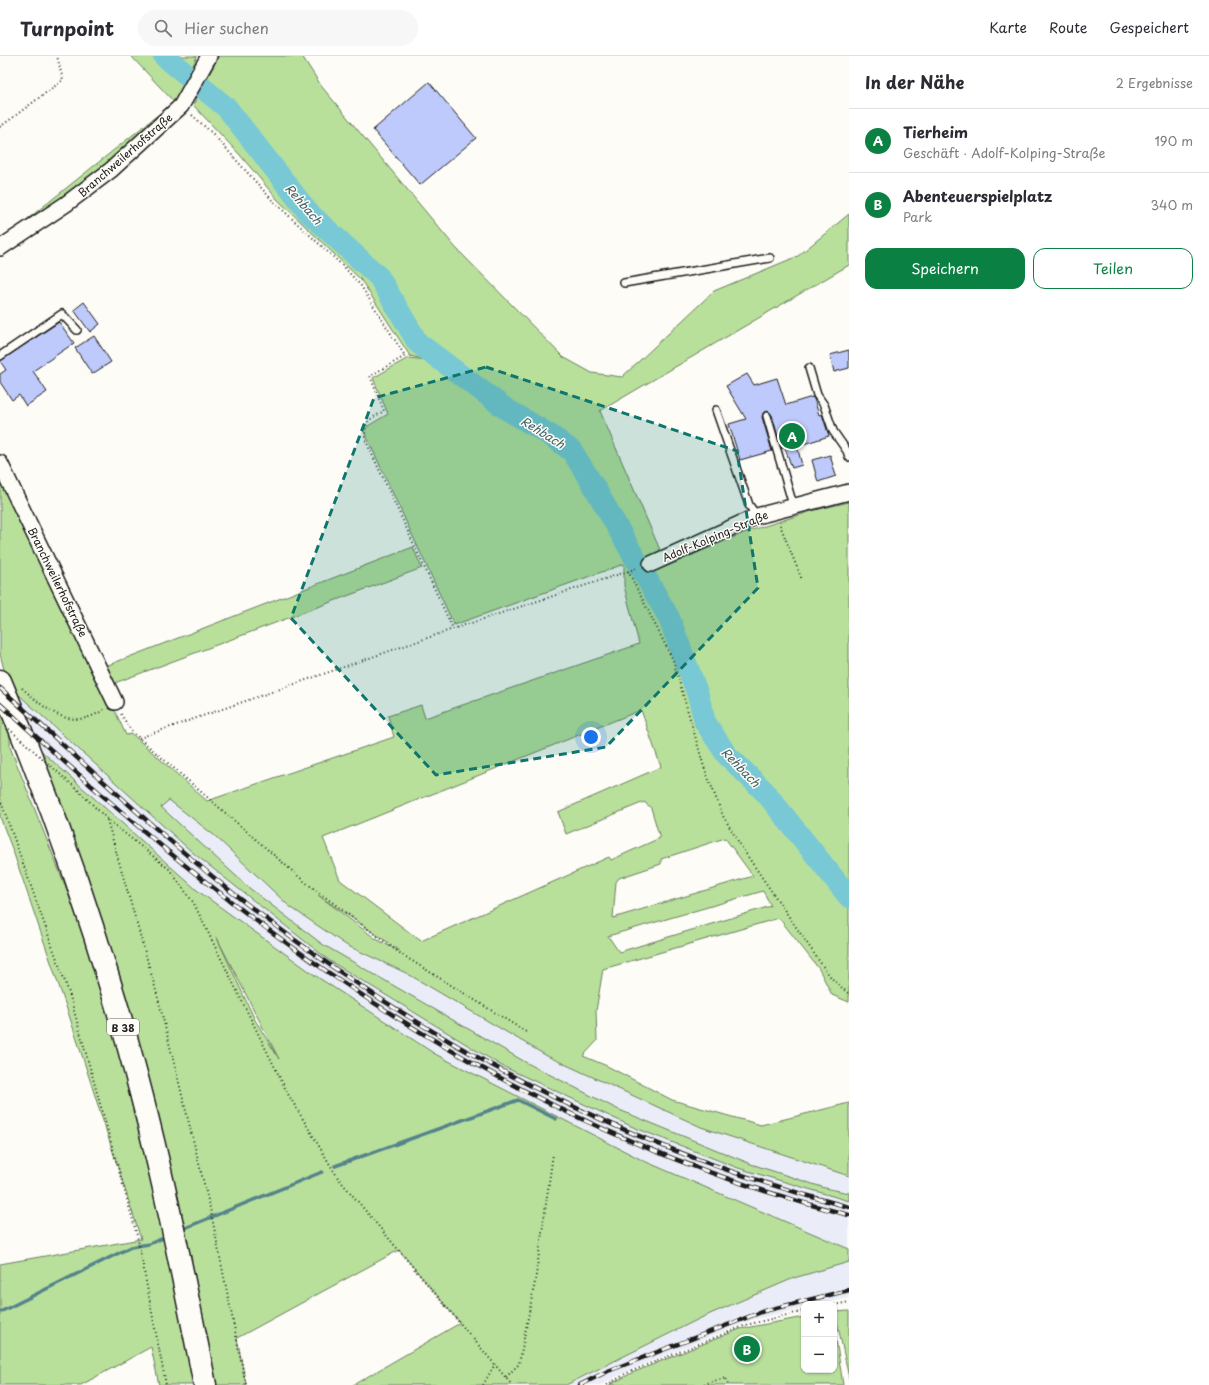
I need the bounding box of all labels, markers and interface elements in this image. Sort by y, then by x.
search box [138,10,418,46]
text: Turnpoint [20,14,114,42]
text: Hier suchen [184,16,269,39]
icon: search [152,17,174,39]
text: Karte [989,17,1027,38]
text: Route [1049,17,1087,38]
text: Gespeichert [1109,17,1189,38]
text: In der Nähe [865,69,964,95]
text: 2 Ergebnisse [1116,73,1193,92]
street label: Branchweilerhofstraße [74,109,176,201]
text: Tierheim [903,120,968,143]
text: A [873,131,883,150]
text: 190 m [1154,131,1193,150]
text: Geschäft · Adolf-Kolping-Straße [903,143,1105,162]
water label: Rehbach [281,180,327,229]
text: Abenteuerspielplatz [903,184,1053,207]
text: B [874,195,882,214]
text: 340 m [1150,195,1193,214]
text: Park [903,207,932,226]
button: Speichern [865,248,1025,289]
button: Teilen [1033,248,1193,289]
water label: Rehbach [518,412,569,453]
pin: A [779,421,805,451]
street label: Adolf-Kolping-Straße [659,506,771,566]
street label: Branchweilerhofstraße [24,524,92,640]
your location [581,727,601,747]
water label: Rehbach [718,743,765,791]
road number: B 38 [107,1019,139,1035]
map controls [801,1301,837,1373]
button: + [801,1301,837,1337]
pin: B [734,1334,760,1364]
button: − [801,1337,837,1373]

